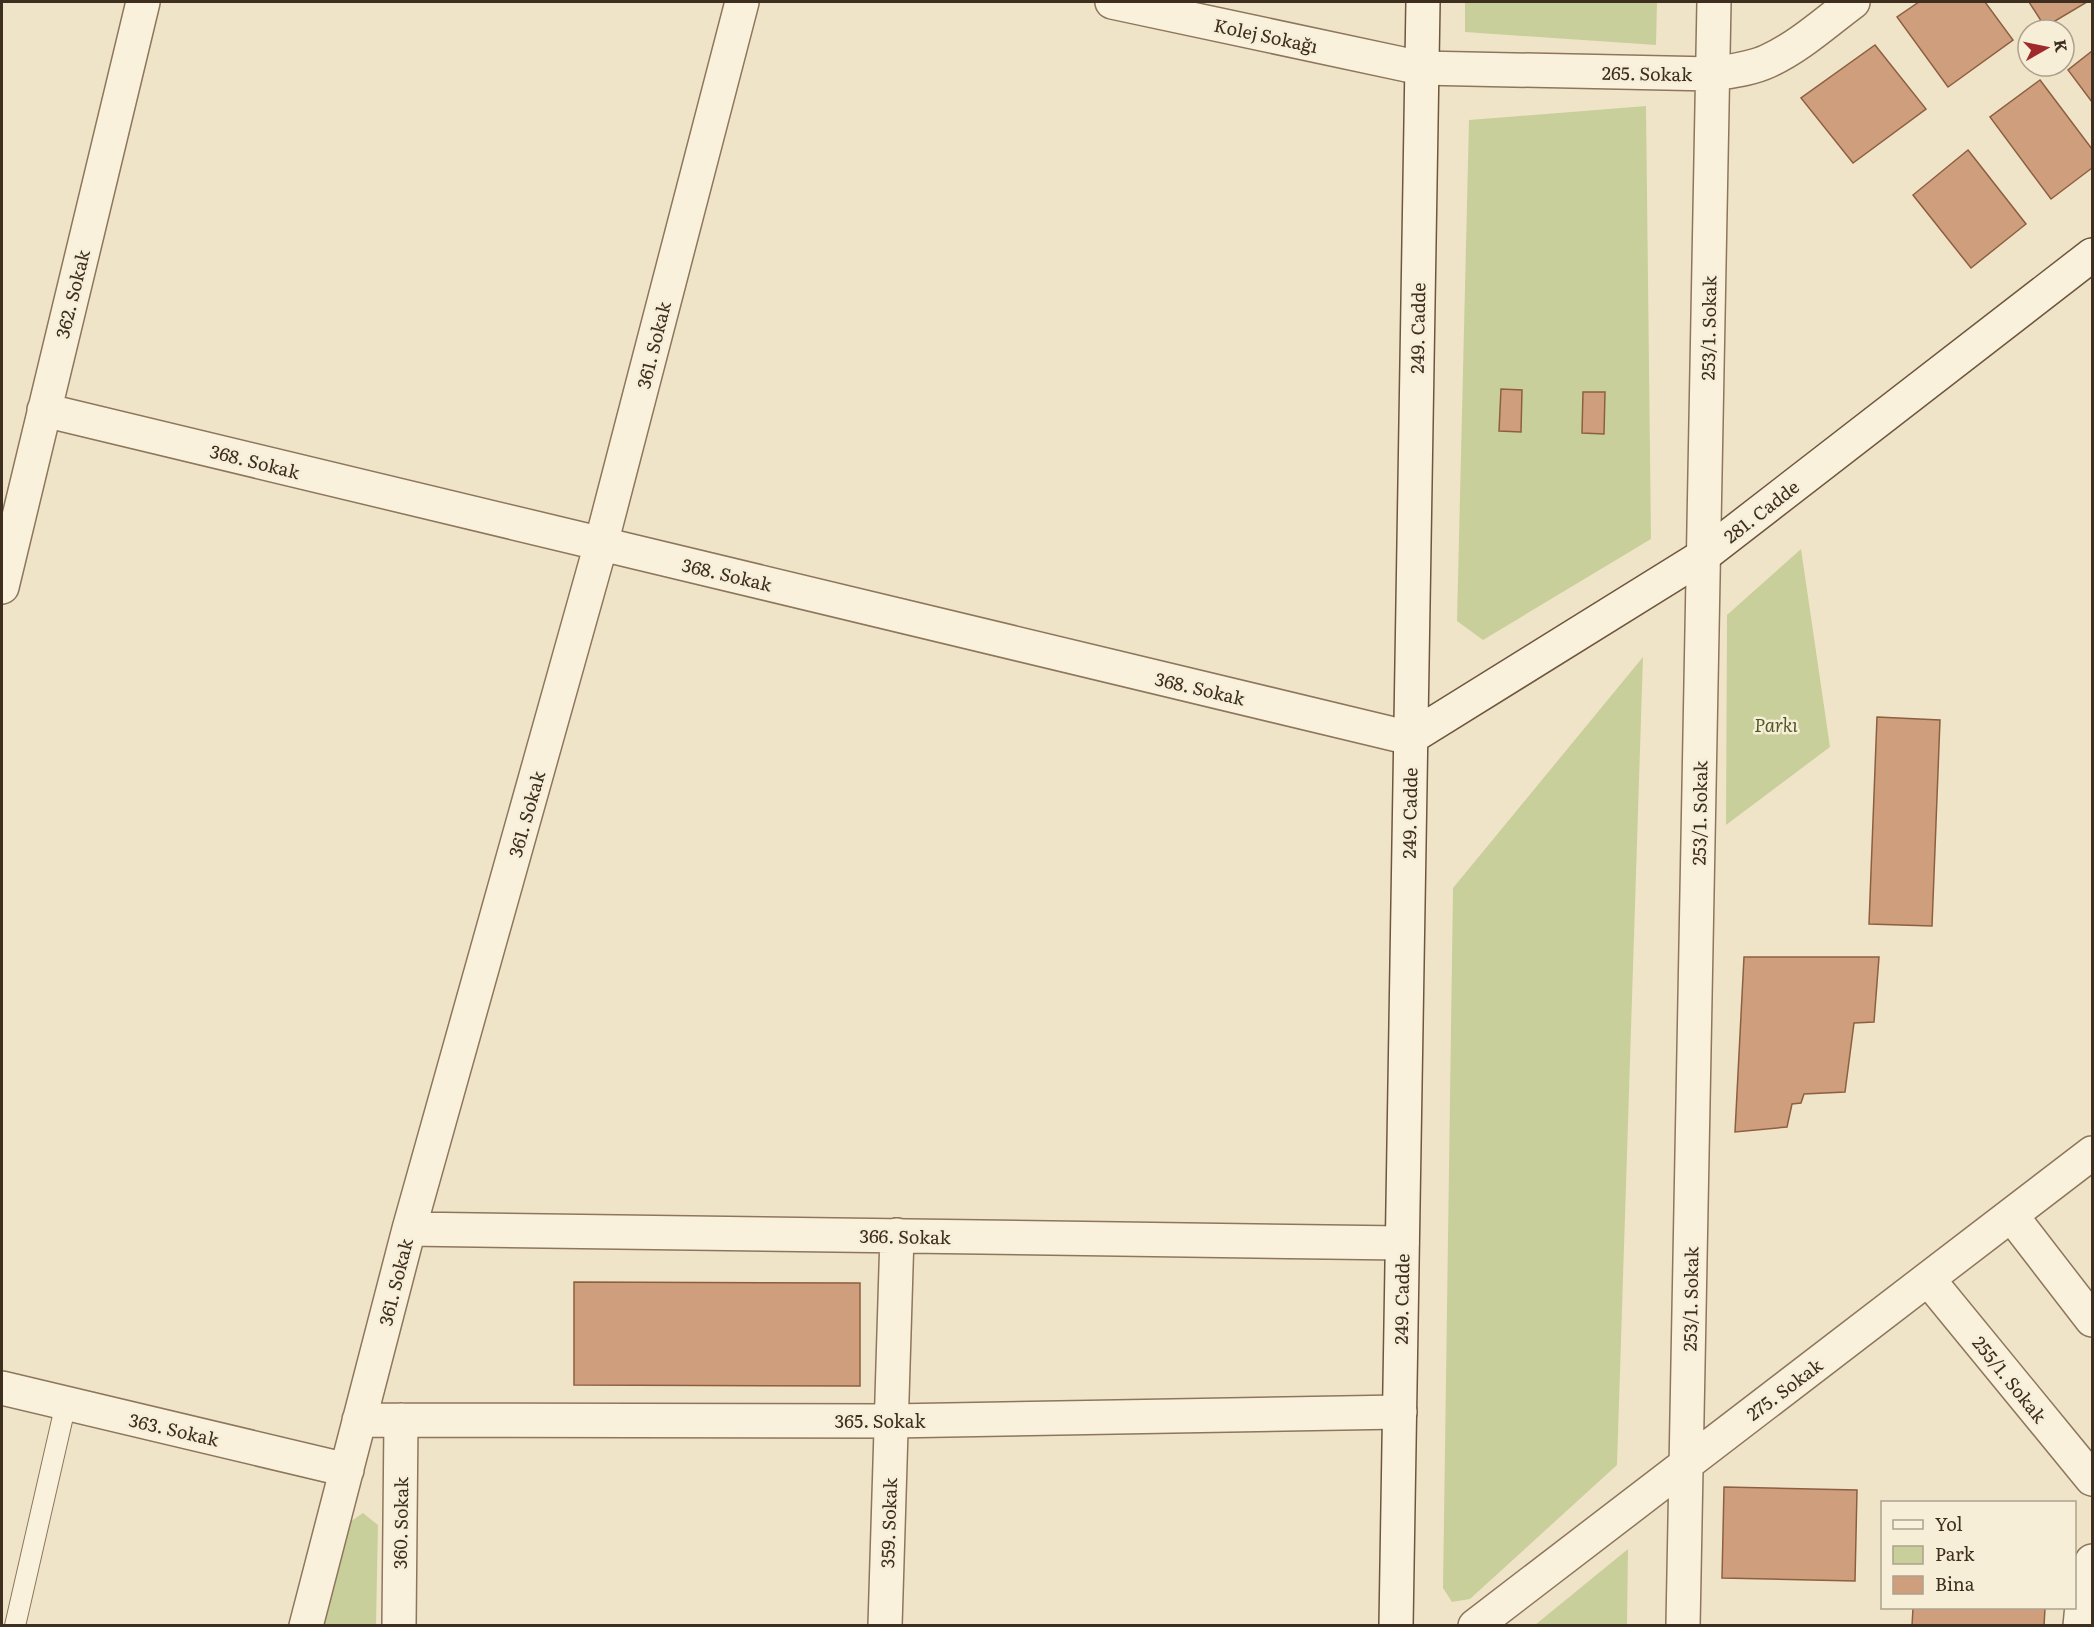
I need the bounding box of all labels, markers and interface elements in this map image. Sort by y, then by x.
street label: Kolej Sokağı [1212,11,1320,59]
north arrow [2016,18,2076,78]
text: K [2049,37,2075,54]
street label: 265. Sokak [1602,59,1693,87]
street label: 362. Sokak [48,246,96,341]
street label: 253/1. Sokak [1694,274,1722,381]
street label: 249. Cadde [1403,282,1431,374]
street label: 361. Sokak [629,298,677,391]
street label: 368. Sokak [207,437,304,485]
street label: 281. Cadde [1718,473,1804,549]
street label: 368. Sokak [679,551,776,598]
street label: 368. Sokak [1152,665,1249,712]
park label: Parkı [1754,711,1798,738]
street label: 253/1. Sokak [1685,759,1713,866]
street label: 361. Sokak [501,767,552,861]
street label: 249. Cadde [1395,767,1423,859]
street label: 366. Sokak [859,1222,952,1250]
street label: 361. Sokak [371,1235,419,1328]
street label: 253/1. Sokak [1676,1245,1704,1352]
street label: 249. Cadde [1387,1253,1415,1345]
street label: 255/1. Sokak [1967,1330,2054,1429]
street label: 275. Sokak [1740,1351,1829,1427]
street label: 363. Sokak [126,1406,223,1453]
street label: 365. Sokak [835,1407,926,1434]
street label: 360. Sokak [386,1476,414,1569]
street label: 359. Sokak [873,1476,903,1569]
legend [1881,1501,2076,1609]
text: Yol [1935,1510,1963,1537]
text: Park [1935,1540,1976,1567]
text: Bina [1935,1570,1975,1597]

